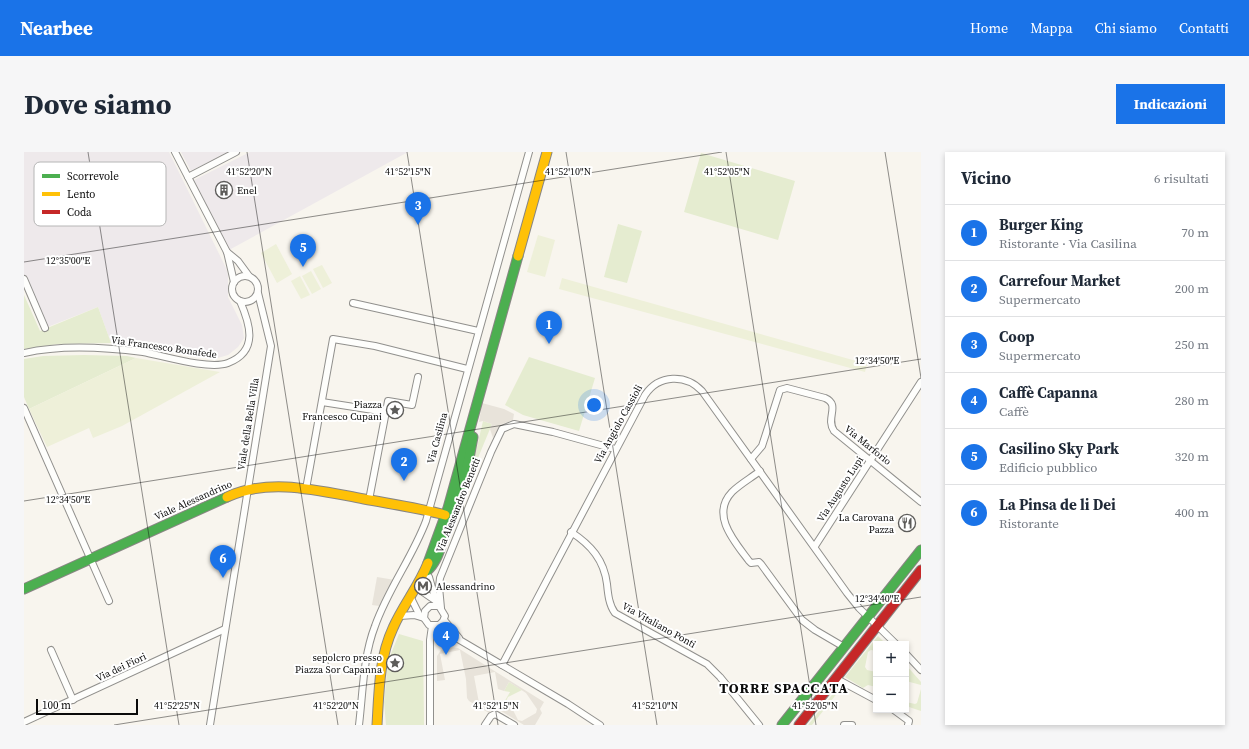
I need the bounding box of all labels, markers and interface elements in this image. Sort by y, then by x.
text: Nearbee [20,15,93,41]
text: Home [970,18,1008,38]
text: Mappa [1030,18,1073,38]
text: Chi siamo [1095,18,1157,38]
text: Contatti [1179,18,1229,38]
button: Indicazioni [1116,84,1225,124]
text: Dove siamo [24,85,171,123]
legend [34,162,166,226]
text: 41°52'20"N [226,165,272,178]
text: 41°52'15"N [385,165,431,178]
text: 41°52'10"N [545,165,591,178]
text: 41°52'05"N [704,165,750,178]
text: Vicino [961,166,1011,190]
text: Scorrevole [67,169,119,184]
text: 6 risultati [1154,170,1209,187]
building icon: Enel [214,180,234,200]
place label: Enel [237,184,257,197]
text: Lento [67,187,95,202]
pin: 3 [405,192,431,225]
text: Coda [67,205,92,220]
text: Burger King [999,214,1083,235]
text: 1 [970,224,978,241]
text: 70 m [1181,224,1209,241]
pin: 5 [290,234,316,267]
text: Ristorante · Via Casilina [999,235,1137,252]
text: 12°35'00"E [46,254,90,267]
text: Carrefour Market [999,270,1120,291]
text: 2 [970,280,978,297]
text: 200 m [1175,280,1209,297]
text: Supermercato [999,291,1081,308]
pin: 1 [536,311,562,344]
text: Coop [999,326,1034,347]
street label: Via Francesco Bonafede [110,333,218,361]
text: 3 [970,336,978,353]
text: 250 m [1175,336,1209,353]
text: Supermercato [999,347,1081,364]
text: 12°34'50"E [855,354,899,367]
street label: Viale della Bella Villa [234,376,262,471]
street label: Via Angiolo Cassioli [591,382,645,466]
text: Caffè Capanna [999,382,1098,403]
text: 4 [970,392,978,409]
text: 280 m [1175,392,1209,409]
your location [584,395,604,415]
place label: Piazza Francesco Cupani [302,398,383,423]
place icon: Piazza Francesco Cupani [385,400,405,420]
text: Caffè [999,403,1029,420]
street label: Via Casilina [424,410,450,465]
street label: Via Marforio [842,422,894,468]
text: Casilino Sky Park [999,438,1119,459]
pin: 2 [391,448,417,481]
text: 5 [970,448,978,465]
text: 320 m [1175,448,1209,465]
street label: Via Augusto Lupi [814,454,866,524]
street label: Via Alessandro Benetti [433,456,483,554]
text: Edificio pubblico [999,459,1097,476]
street label: Viale Alessandrino [152,477,234,523]
text: 12°34'50"E [46,493,90,506]
text: La Pinsa de li Dei [999,494,1116,515]
text: 6 [970,504,978,521]
text: 400 m [1175,504,1209,521]
place label: La Carovana Pazza [839,511,895,536]
restaurant icon: La Carovana Pazza [897,513,917,533]
text: Ristorante [999,515,1059,532]
pin: 6 [210,545,236,578]
metro station icon: Alessandrino [413,576,433,596]
place label: Alessandrino [436,580,495,593]
text: 12°34'40"E [855,592,899,605]
street label: Via Vitaliano Ponti [620,599,698,651]
pin: 4 [433,622,459,655]
map controls [873,641,909,713]
button: + [873,641,909,677]
street label: Via dei Fiori [94,650,148,684]
place label: sepolcro presso Piazza Sor Capanna [295,651,383,676]
place icon: sepolcro presso Piazza Sor Capanna [385,653,405,673]
button: − [873,677,909,713]
district label: TORRE SPACCATA [719,678,849,698]
scale bar [36,697,138,716]
text: 100 m [42,698,71,713]
text: 41°52'25"N [154,699,200,712]
text: 41°52'20"N [313,699,359,712]
text: 41°52'15"N [473,699,519,712]
text: 41°52'10"N [632,699,678,712]
text: 41°52'05"N [792,699,838,712]

